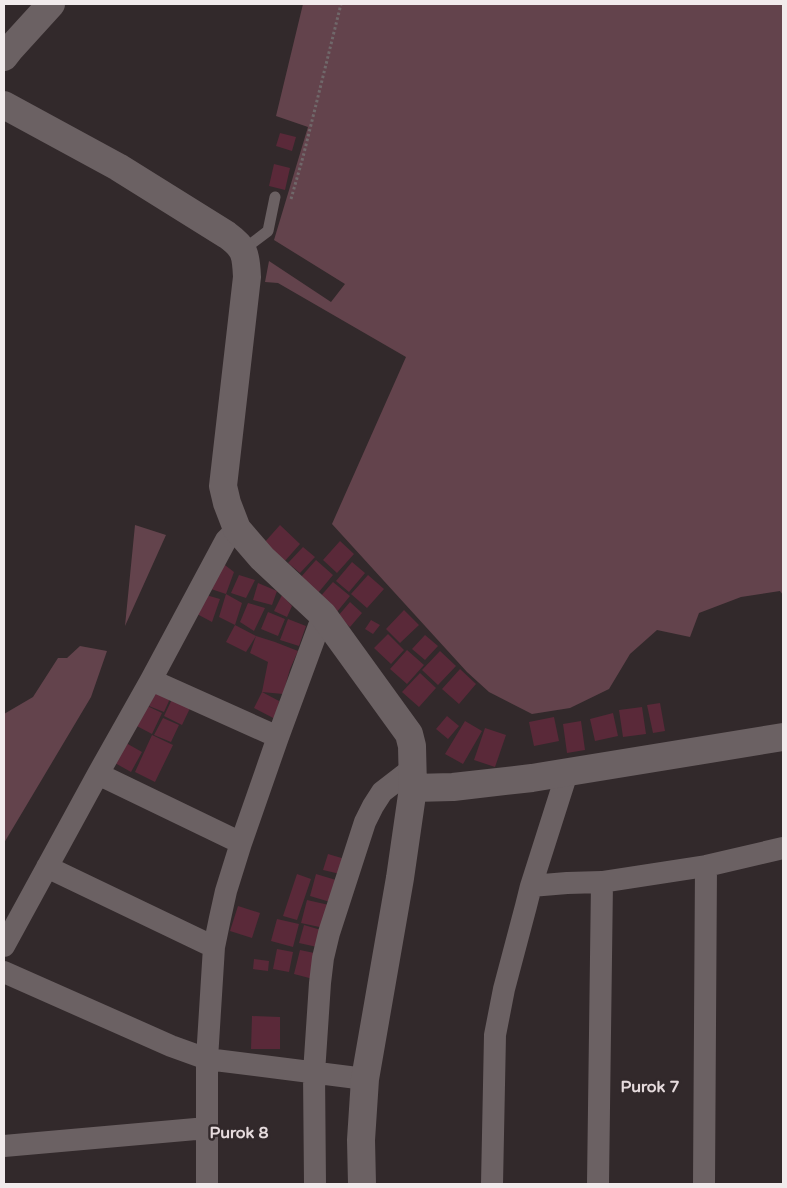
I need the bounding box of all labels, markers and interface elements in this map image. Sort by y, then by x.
district label: Purok 7 [621,1077,679,1097]
district label: Purok 8 [210,1123,268,1143]

